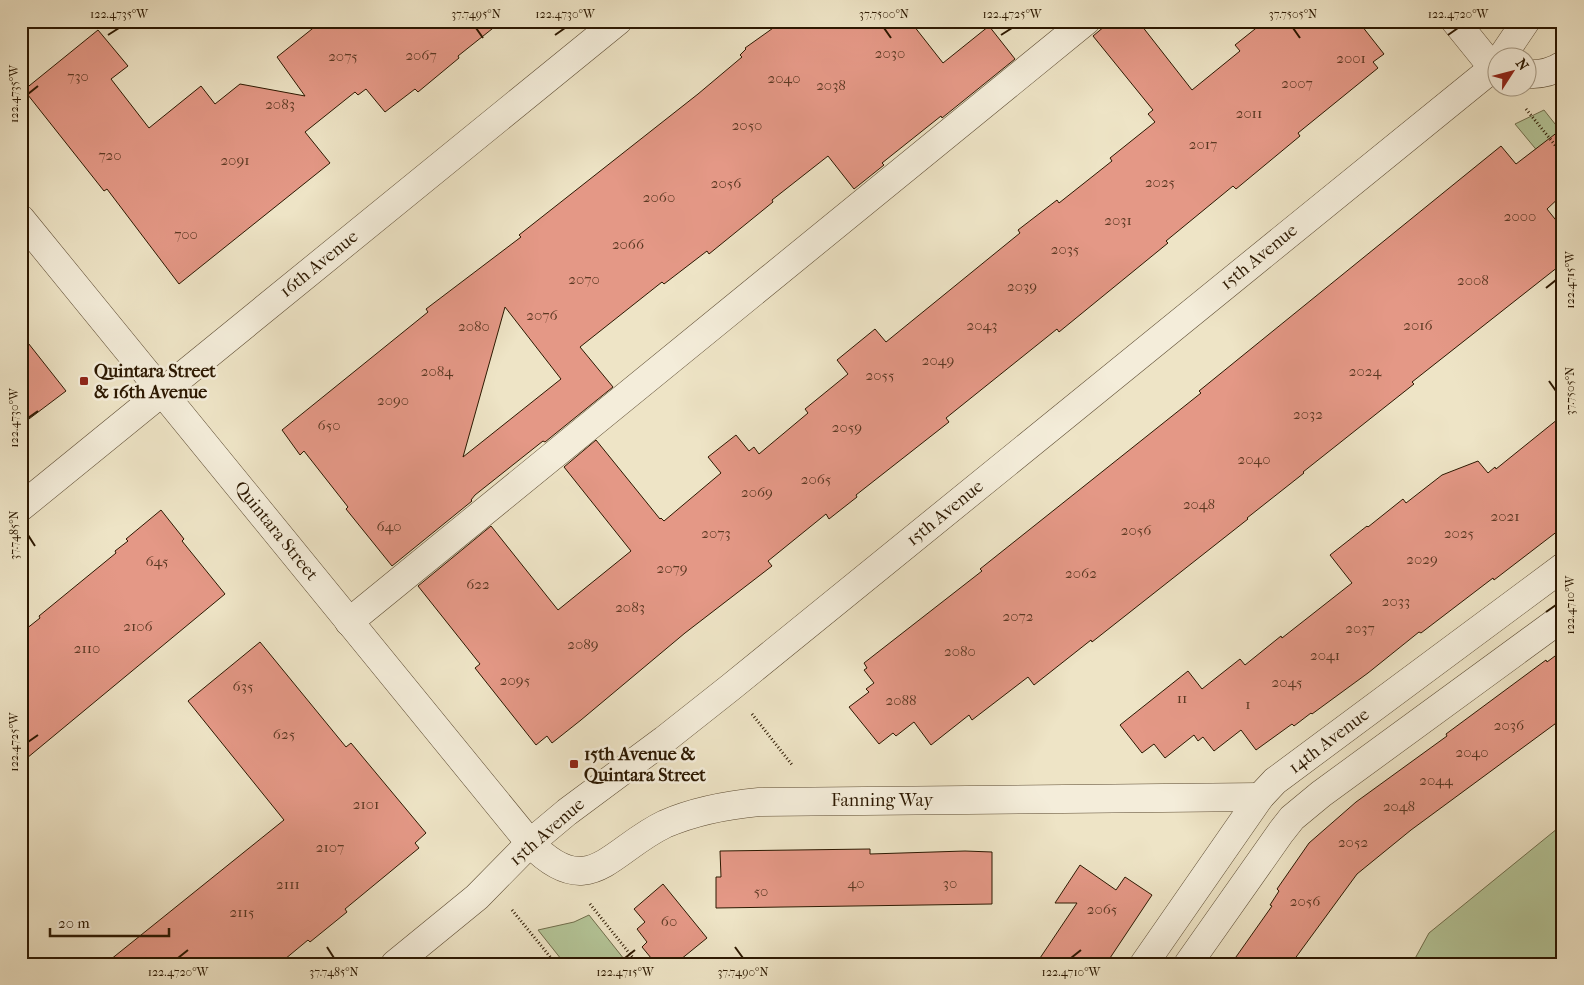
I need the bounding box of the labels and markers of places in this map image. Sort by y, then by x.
place label: Quintara Street & 16th Avenue [94,361,216,403]
marker: Quintara Street & 16th Avenue [78,375,90,387]
place label: 15th Avenue & Quintara Street [584,744,706,786]
marker: 15th Avenue & Quintara Street [568,758,580,770]

